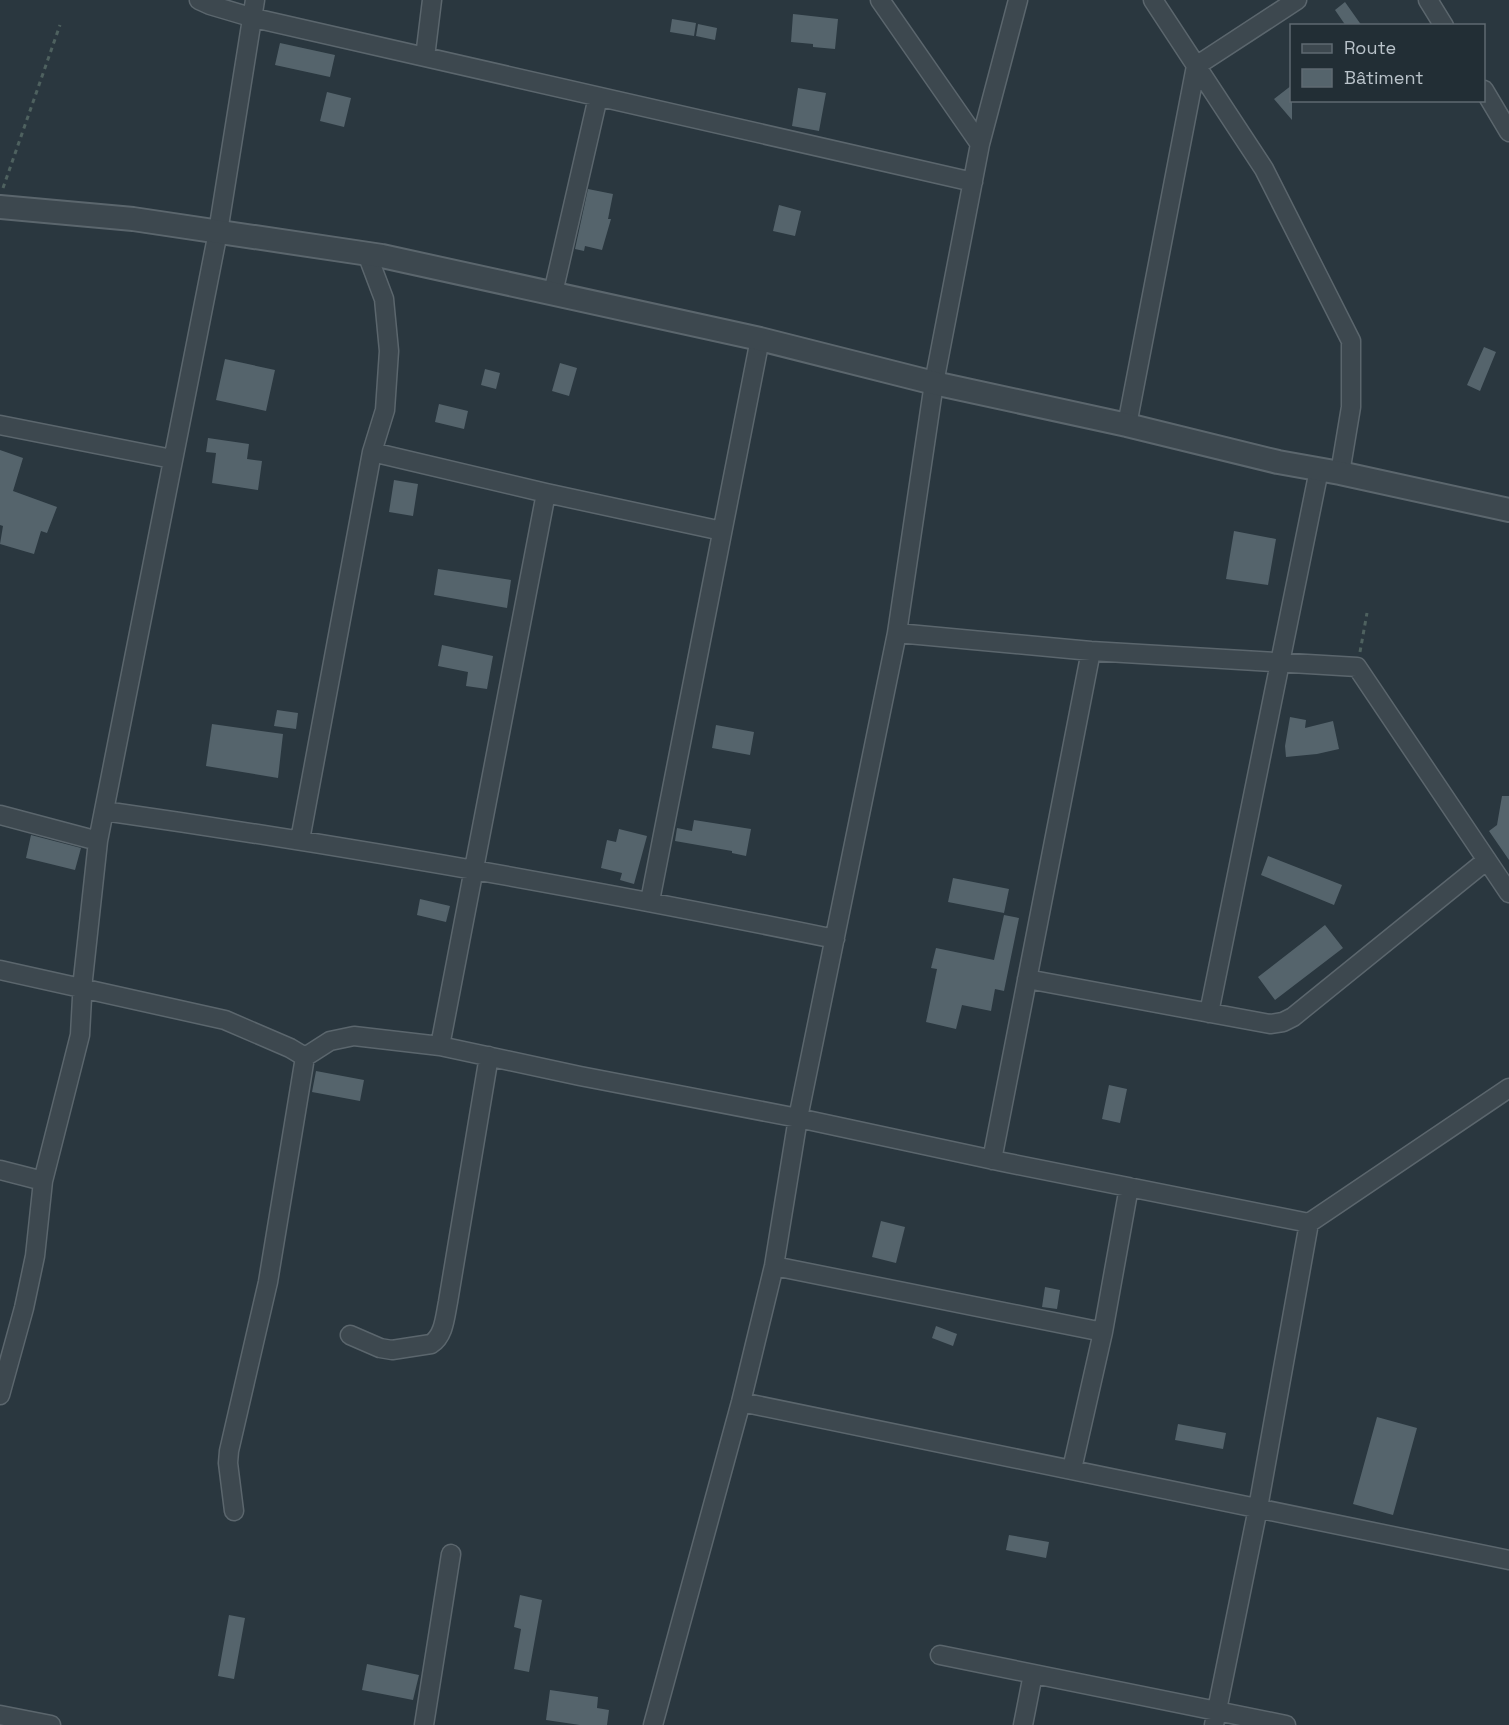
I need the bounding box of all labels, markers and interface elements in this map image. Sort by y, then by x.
legend [1290,24,1485,102]
text: Route [1344,36,1396,59]
text: Bâtiment [1344,66,1424,89]

